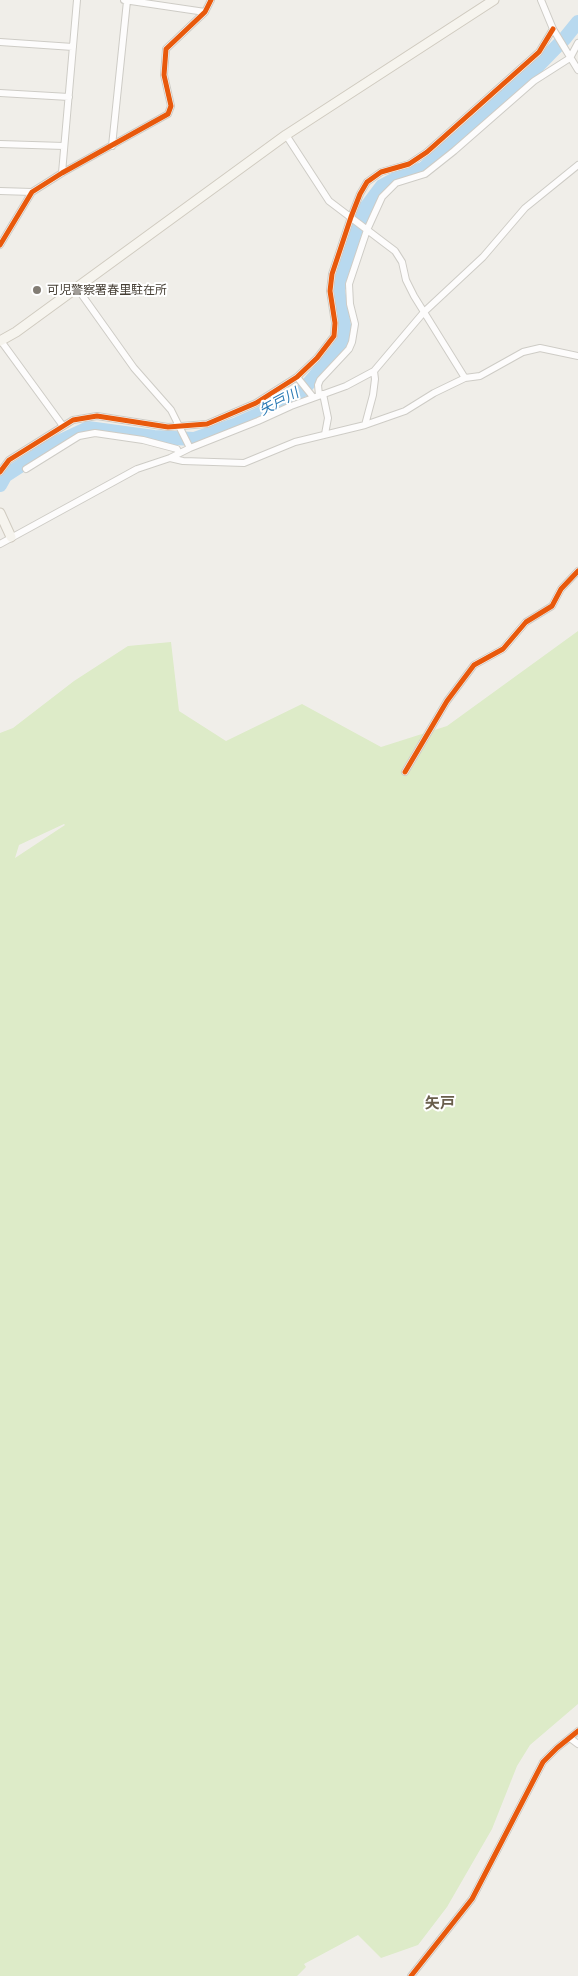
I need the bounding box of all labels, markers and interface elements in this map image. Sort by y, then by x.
place label: 可児警察署春里駐在所 [47,283,167,297]
marker: 可児警察署春里駐在所 [31,284,43,296]
water label: 矢戸川 [257,385,301,419]
district label: 矢戸 [425,1094,455,1112]

